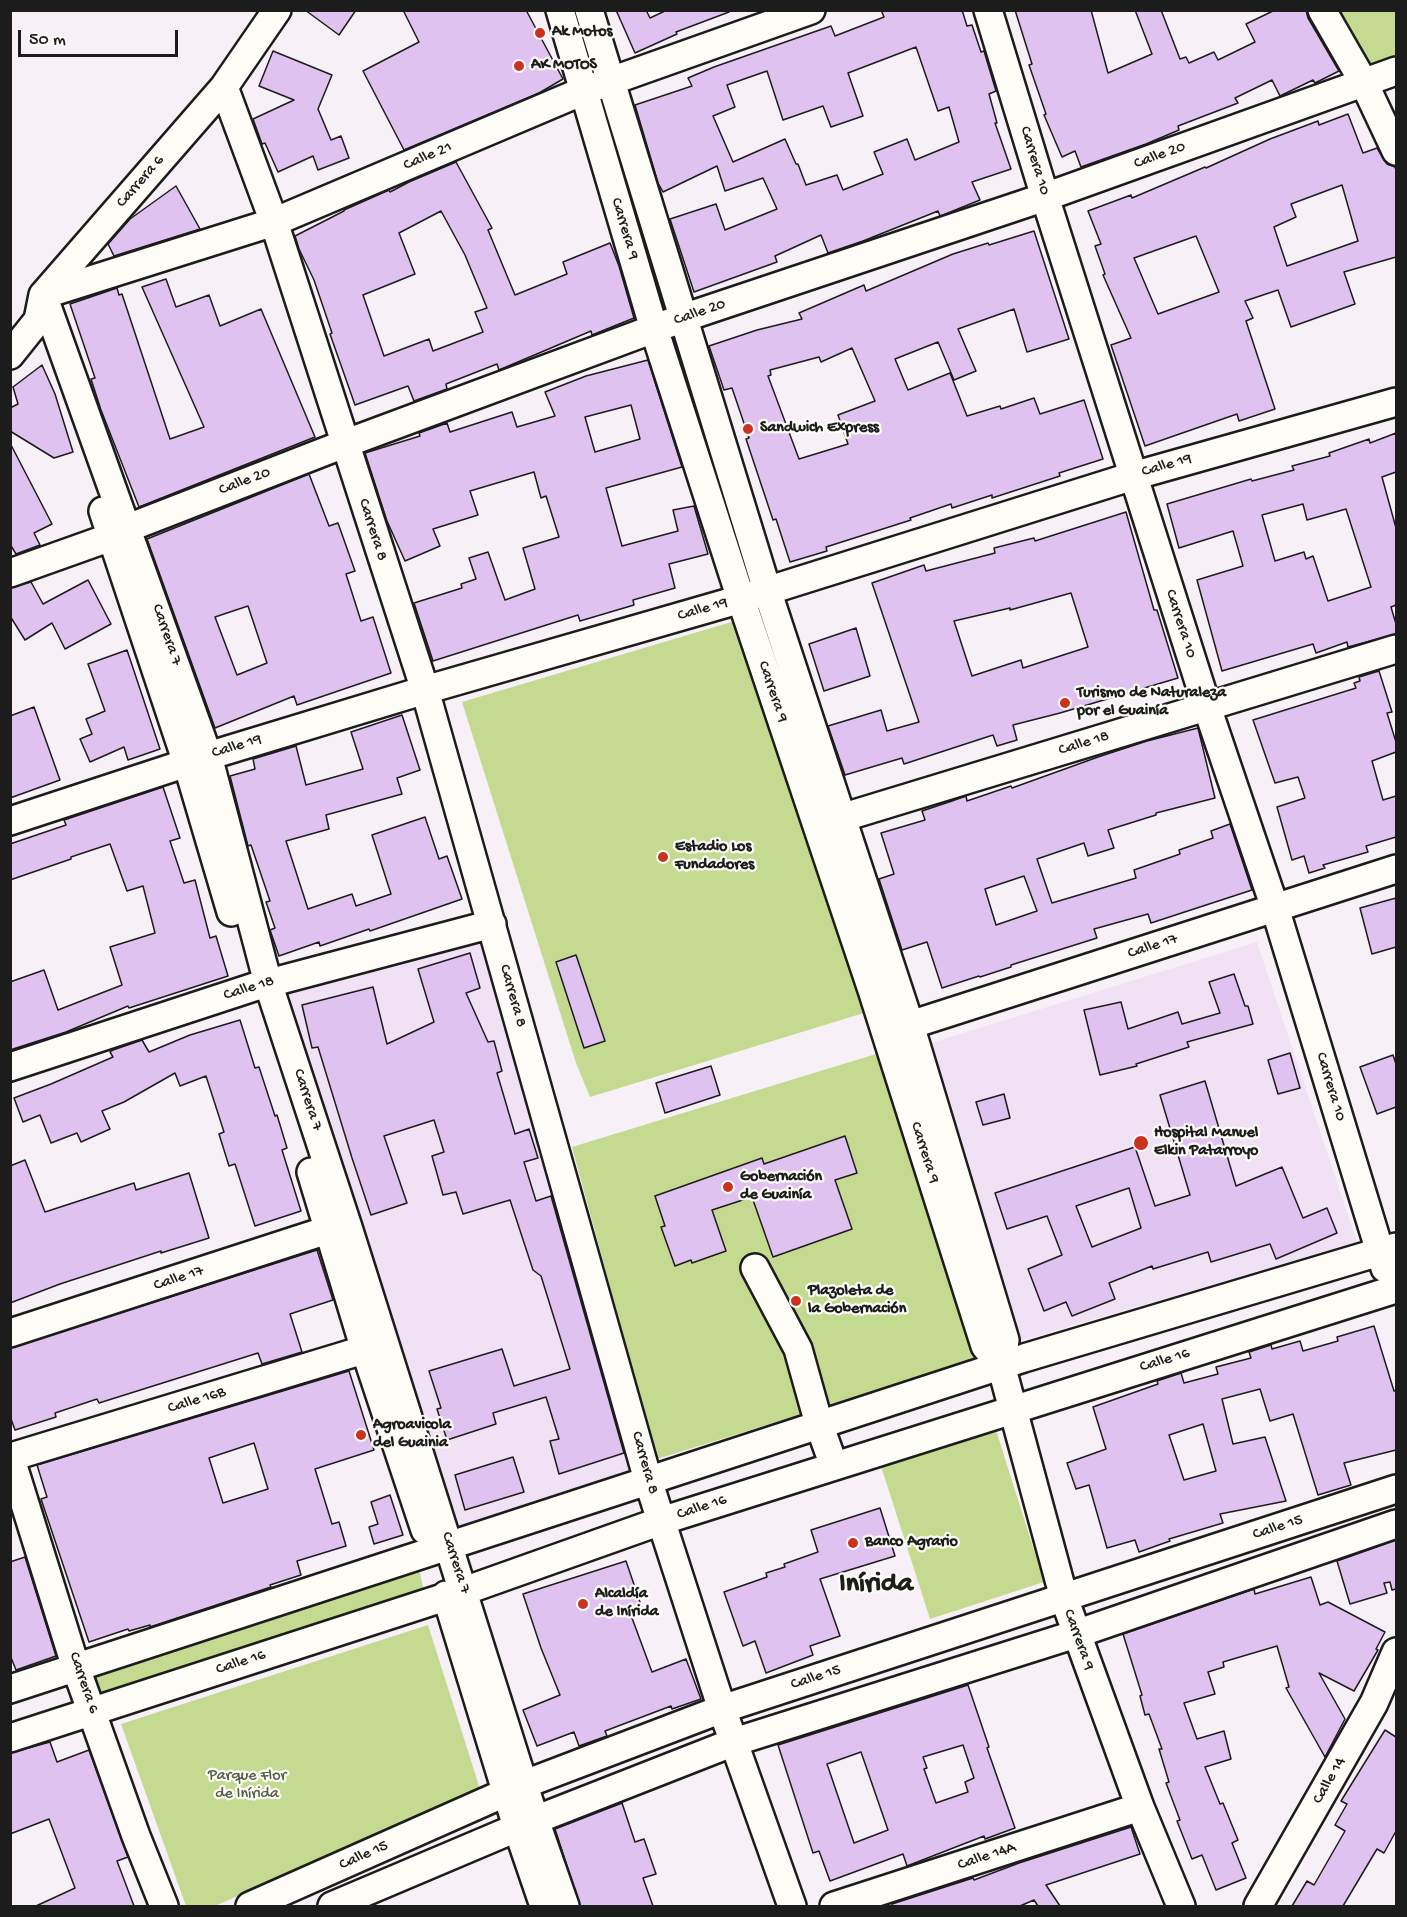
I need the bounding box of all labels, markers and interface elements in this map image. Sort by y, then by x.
scale bar [21,18,182,56]
place label: Ak Motos [552,23,612,43]
marker: Ak Motos [533,26,547,40]
text: 50 m [29,30,66,51]
place label: AK MOTOS [531,56,597,76]
marker: AK MOTOS [512,59,526,73]
street label: Carrera 10 [1014,124,1054,198]
street label: Calle 21 [401,138,455,176]
street label: Calle 20 [1132,138,1188,174]
street label: Carrera 6 [113,152,169,212]
street label: Carrera 9 [606,196,642,262]
street label: Calle 20 [672,295,728,331]
place label: Sandwich Express [760,419,879,439]
marker: Sandwich Express [741,422,755,436]
street label: Calle 19 [1140,450,1194,482]
street label: Calle 20 [217,463,273,501]
street label: Carrera 8 [353,496,391,564]
street label: Carrera 10 [1160,587,1200,661]
street label: Calle 19 [676,594,730,626]
street label: Carrera 7 [147,602,185,668]
street label: Carrera 9 [753,659,791,725]
place label: Turismo de Naturaleza por el Guainía [1077,684,1226,722]
marker: Turismo de Naturaleza por el Guainía [1058,696,1072,710]
street label: Calle 18 [1056,727,1112,761]
street label: Calle 19 [210,730,264,764]
place label: Estadio Los Fundadores [675,838,754,876]
marker: Estadio Los Fundadores [656,850,670,864]
street label: Calle 17 [1126,930,1180,964]
street label: Carrera 8 [494,962,530,1030]
street label: Calle 18 [221,972,277,1006]
street label: Carrera 10 [1310,1050,1350,1124]
street label: Carrera 7 [288,1067,326,1133]
street label: Carrera 9 [905,1120,943,1186]
place label: Hospital Manuel Elkin Patarroyo [1154,1124,1258,1162]
marker: Hospital Manuel Elkin Patarroyo [1132,1134,1150,1152]
place label: Gobernación de Guainía [740,1168,822,1206]
marker: Gobernación de Guainía [721,1180,735,1194]
street label: Calle 17 [152,1262,206,1296]
place label: Plazoleta de la Gobernación [808,1282,906,1320]
marker: Plazoleta de la Gobernación [789,1294,803,1308]
street label: Calle 16 [1138,1344,1192,1378]
street label: Calle 16B [166,1383,228,1419]
place label: Agroavicola del Guainia [373,1416,451,1454]
marker: Agroavicola del Guainia [354,1428,368,1442]
street label: Carrera 8 [626,1429,662,1497]
street label: Calle 16 [675,1491,729,1525]
street label: Calle 15 [1251,1511,1305,1545]
street label: Carrera 7 [436,1530,474,1596]
place label: Banco Agrario [865,1533,958,1553]
marker: Banco Agrario [846,1536,860,1550]
district label: Inírida [839,1569,913,1603]
place label: Alcaldía de Inírida [595,1585,659,1623]
marker: Alcaldía de Inírida [576,1597,590,1611]
street label: Carrera 9 [1058,1607,1098,1673]
street label: Calle 16 [214,1646,268,1680]
street label: Carrera 6 [64,1650,102,1716]
street label: Calle 15 [789,1661,843,1695]
street label: Calle 14 [1309,1754,1351,1808]
park label: Parque Flor de Inírida [208,1767,286,1805]
street label: Calle 15 [337,1837,391,1875]
street label: Calle 14A [955,1839,1019,1875]

